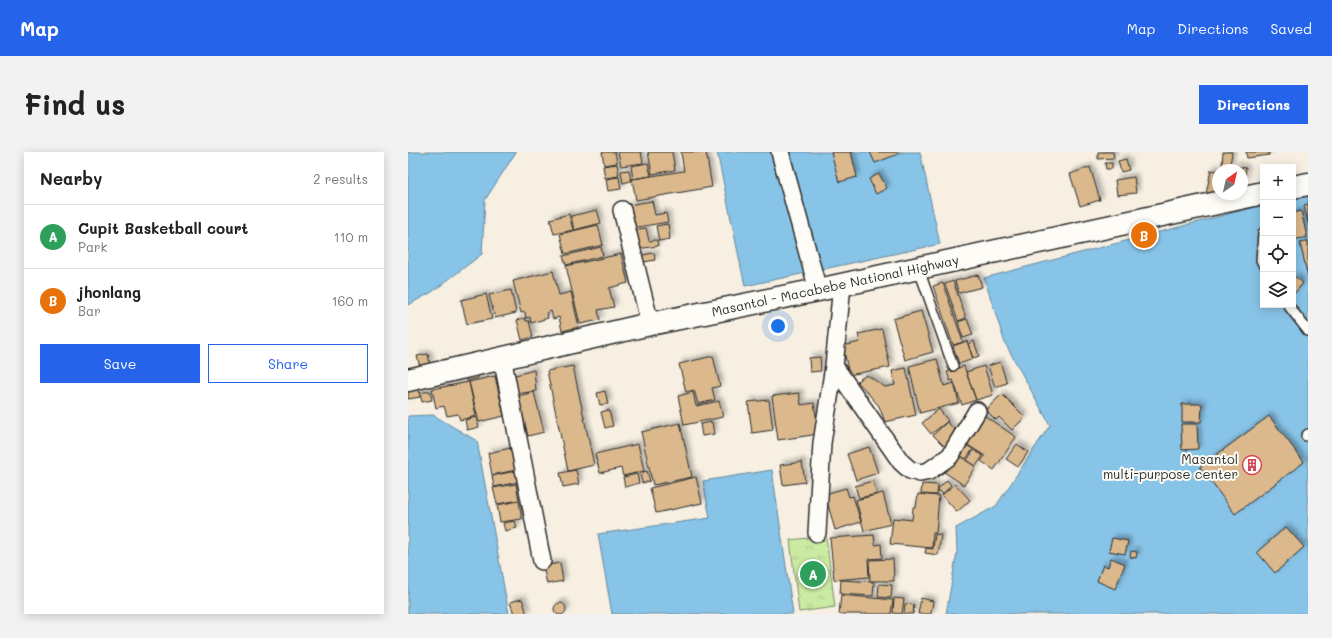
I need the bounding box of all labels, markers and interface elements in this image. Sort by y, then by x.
text: Map [20,16,59,41]
text: Map [1127,19,1155,38]
text: Directions [1177,19,1248,38]
text: Saved [1270,19,1312,38]
button: Directions [1199,85,1308,124]
text: Find us [24,86,125,122]
north arrow [1212,164,1248,200]
map controls [1260,164,1296,308]
button: + [1260,164,1296,200]
text: Nearby [40,167,102,189]
text: 2 results [313,170,368,187]
button: − [1260,200,1296,236]
text: Cupit Basketball court [78,218,248,238]
pin: B [1131,220,1157,250]
text: A [48,228,58,245]
text: 110 m [334,228,368,245]
button: locate [1260,236,1296,272]
text: Park [78,238,107,255]
street label: Masantol - Macabebe National Highway [710,250,960,320]
button: layers [1260,272,1296,308]
text: jhonlang [78,282,141,302]
text: B [49,292,57,309]
text: 160 m [332,292,368,309]
text: Bar [78,302,101,319]
your location [768,316,788,336]
button: Save [40,344,200,383]
button: Share [208,344,368,383]
place label: Masantol multi-purpose center [1103,450,1238,482]
building icon: Masantol multi-purpose center [1241,454,1263,476]
pin: A [800,559,826,589]

